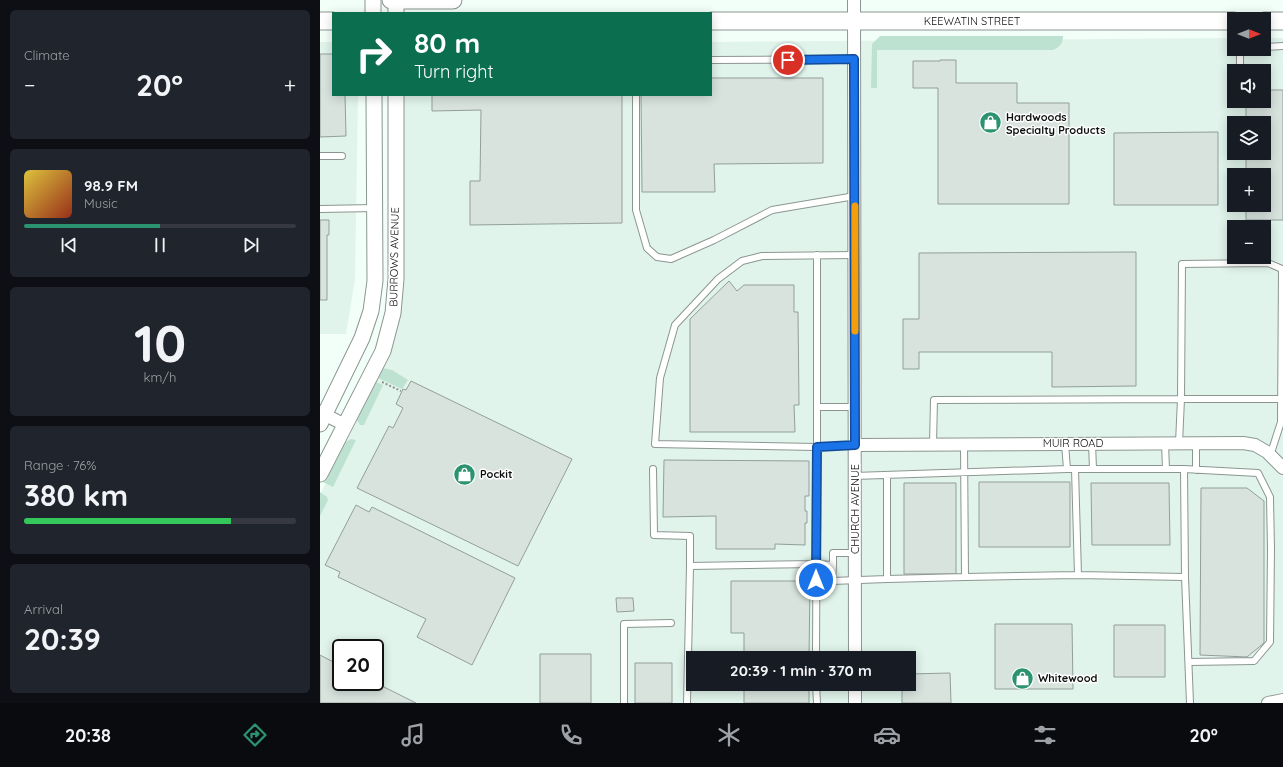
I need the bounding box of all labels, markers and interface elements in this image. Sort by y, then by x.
north arrow [1227,12,1271,56]
map controls [1227,12,1271,264]
street label: KEEWATIN STREET [924,14,1021,28]
text: 80 m [414,25,480,60]
icon: right [348,28,400,80]
pin [771,43,805,77]
text: Climate [24,47,70,63]
icon: arrive [777,49,799,71]
text: Turn right [414,60,494,83]
button: sound [1227,64,1271,108]
text: 20° [136,66,183,104]
text: − [24,71,35,99]
text: + [284,71,296,99]
shop icon: Hardwoods Specialty Products [978,110,1004,136]
place label: Hardwoods Specialty Products [1006,110,1105,137]
button: layers [1227,116,1271,160]
button: + [1227,168,1271,212]
text: 98.9 FM [84,176,138,195]
text: Music [84,195,118,211]
street label: BURROWS AVENUE [386,207,402,307]
button: − [1227,220,1271,264]
icon: previous [58,234,80,256]
icon: pause [149,234,171,256]
icon: next [240,234,262,256]
text: 10 [134,310,186,375]
text: km/h [144,369,176,385]
street label: MUIR ROAD [1043,436,1103,450]
text: Range · 76% [24,457,96,473]
shop icon: Pockit [452,461,478,487]
street label: CHURCH AVENUE [848,464,862,554]
place label: Pockit [480,467,512,481]
text: 380 km [24,476,128,514]
position arrow [795,559,837,601]
text: Arrival [24,601,63,617]
text: 20:39 [24,620,101,658]
speed limit sign: 20 [332,639,384,691]
text: 20:39 · 1 min · 370 m [730,661,872,680]
shop icon: Whitewood [1009,665,1035,691]
place label: Whitewood [1038,671,1098,685]
icon: directions [241,721,269,749]
icon: music [399,721,427,749]
icon: phone [557,721,585,749]
icon: climate [715,721,743,749]
icon: car [873,721,901,749]
icon: filters [1031,721,1059,749]
text: 20:38 [65,724,111,747]
text: 20° [1190,724,1218,747]

